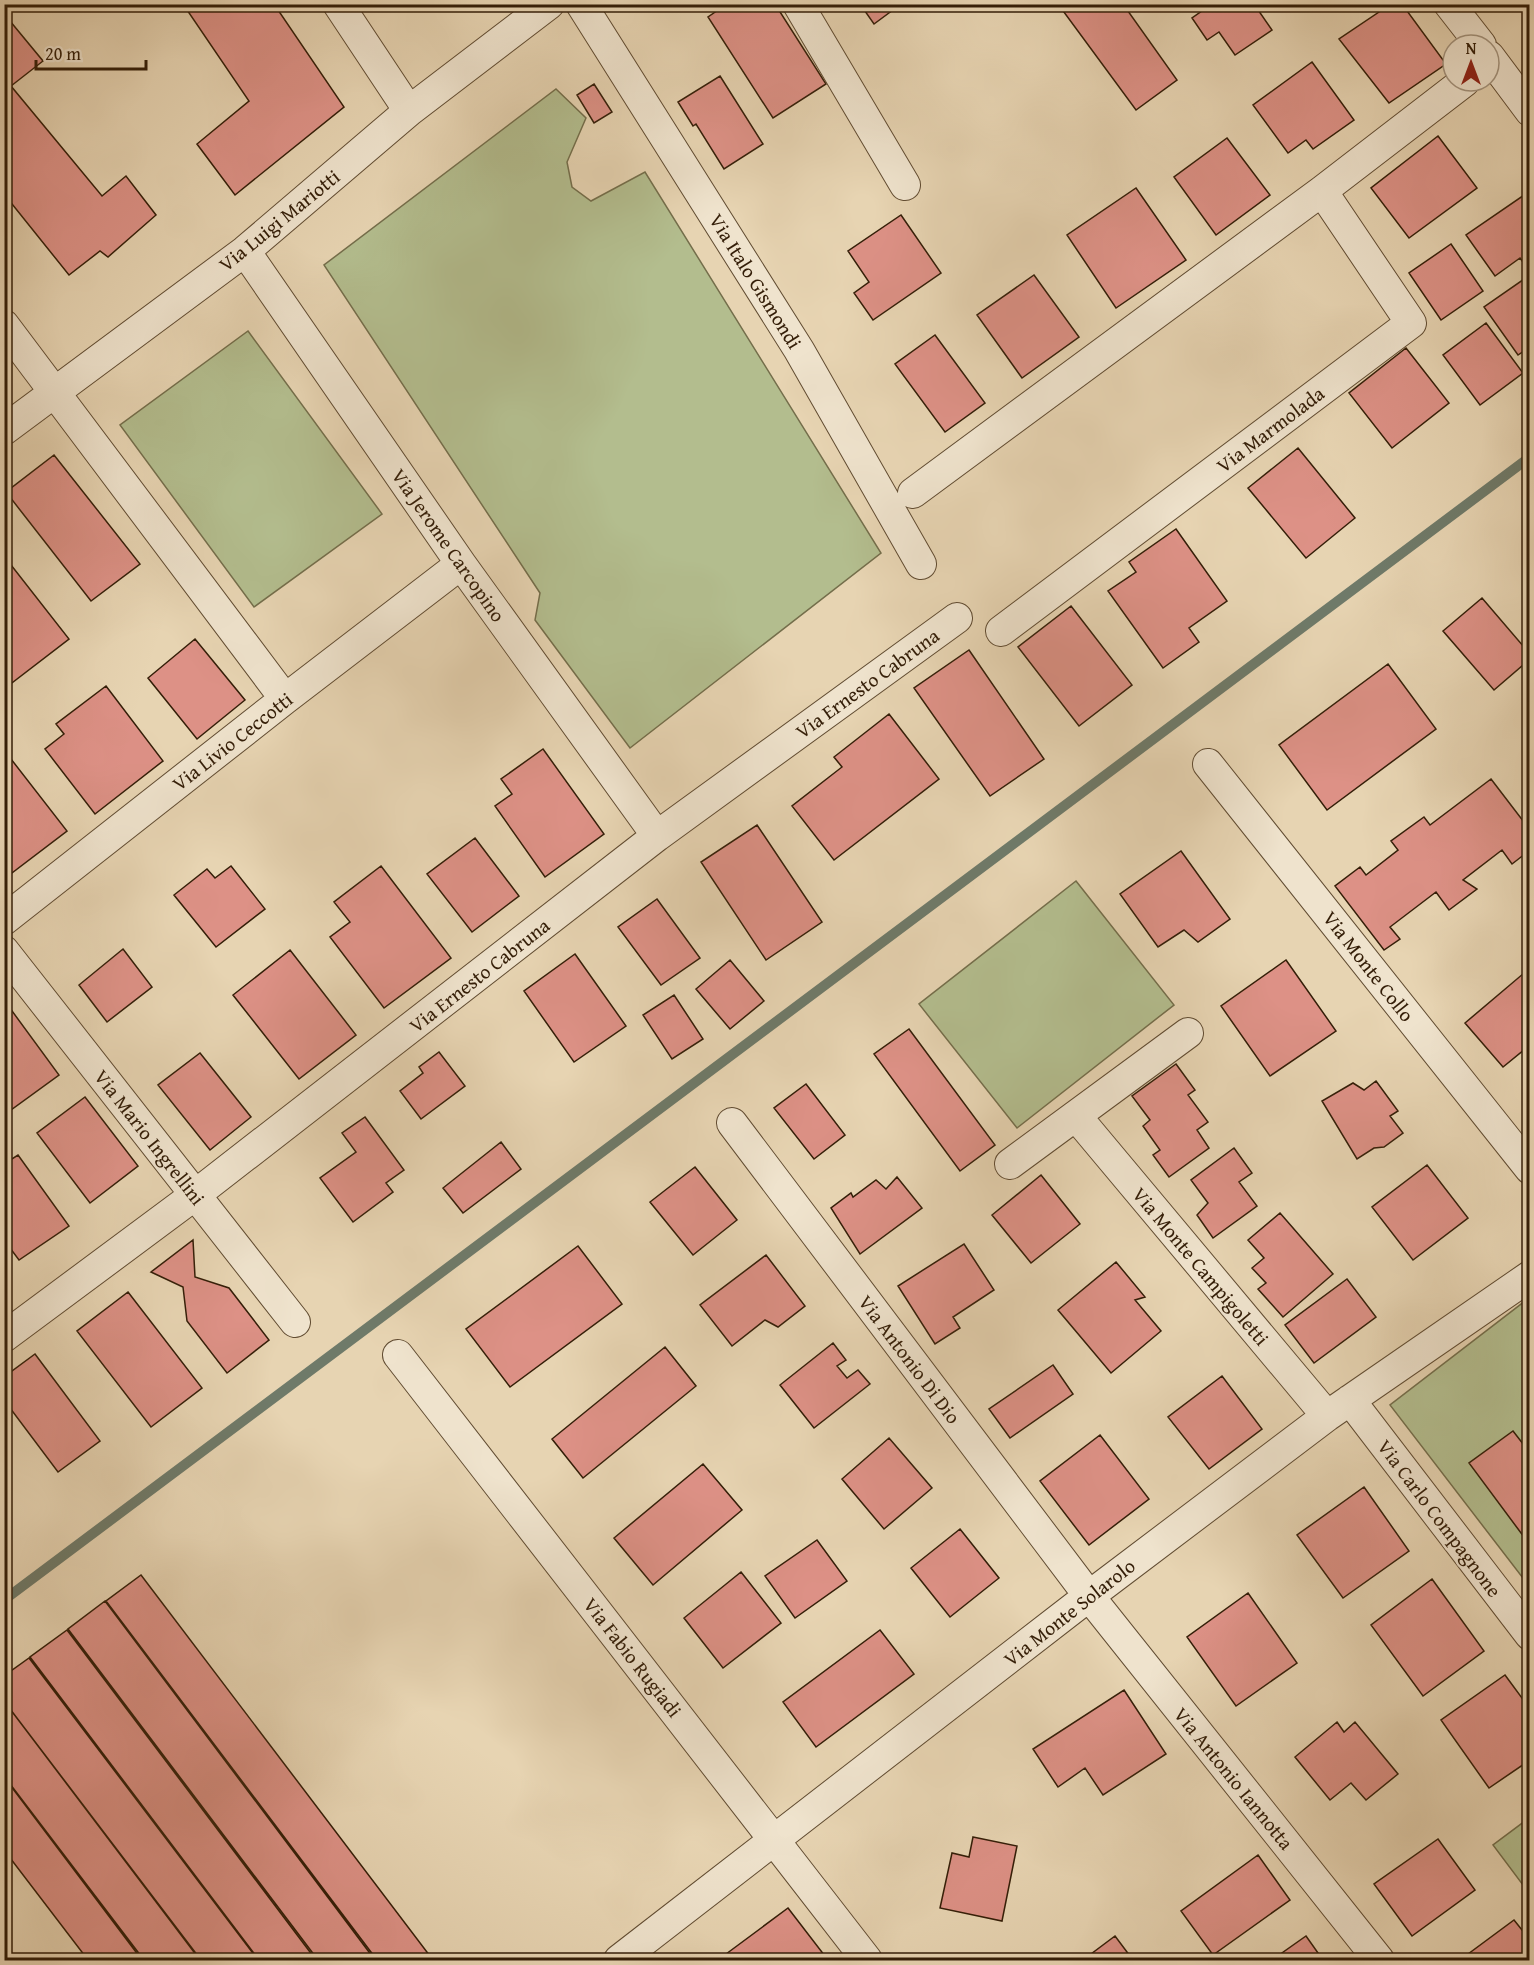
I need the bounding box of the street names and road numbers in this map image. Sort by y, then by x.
street label: Via Luigi Mariotti [212,162,346,278]
street label: Via Italo Gismondi [703,208,810,355]
street label: Via Marmolada [1210,378,1330,479]
street label: Via Jerome Carcopino [385,462,513,628]
street label: Via Ernesto Cabruna [789,621,945,745]
street label: Via Livio Ceccotti [166,684,299,797]
street label: Via Monte Collo [1316,904,1422,1028]
street label: Via Ernesto Cabruna [402,910,556,1039]
street label: Via Mario Ingrellini [88,1063,213,1211]
street label: Via Monte Campigoletti [1126,1180,1276,1352]
street label: Via Antonio Di Dio [852,1288,968,1430]
street label: Via Carlo Compagnone [1371,1433,1509,1603]
street label: Via Monte Solarolo [997,1551,1141,1673]
street label: Via Fabio Rugiadi [577,1591,689,1723]
street label: Via Antonio Iannotta [1167,1700,1301,1856]

